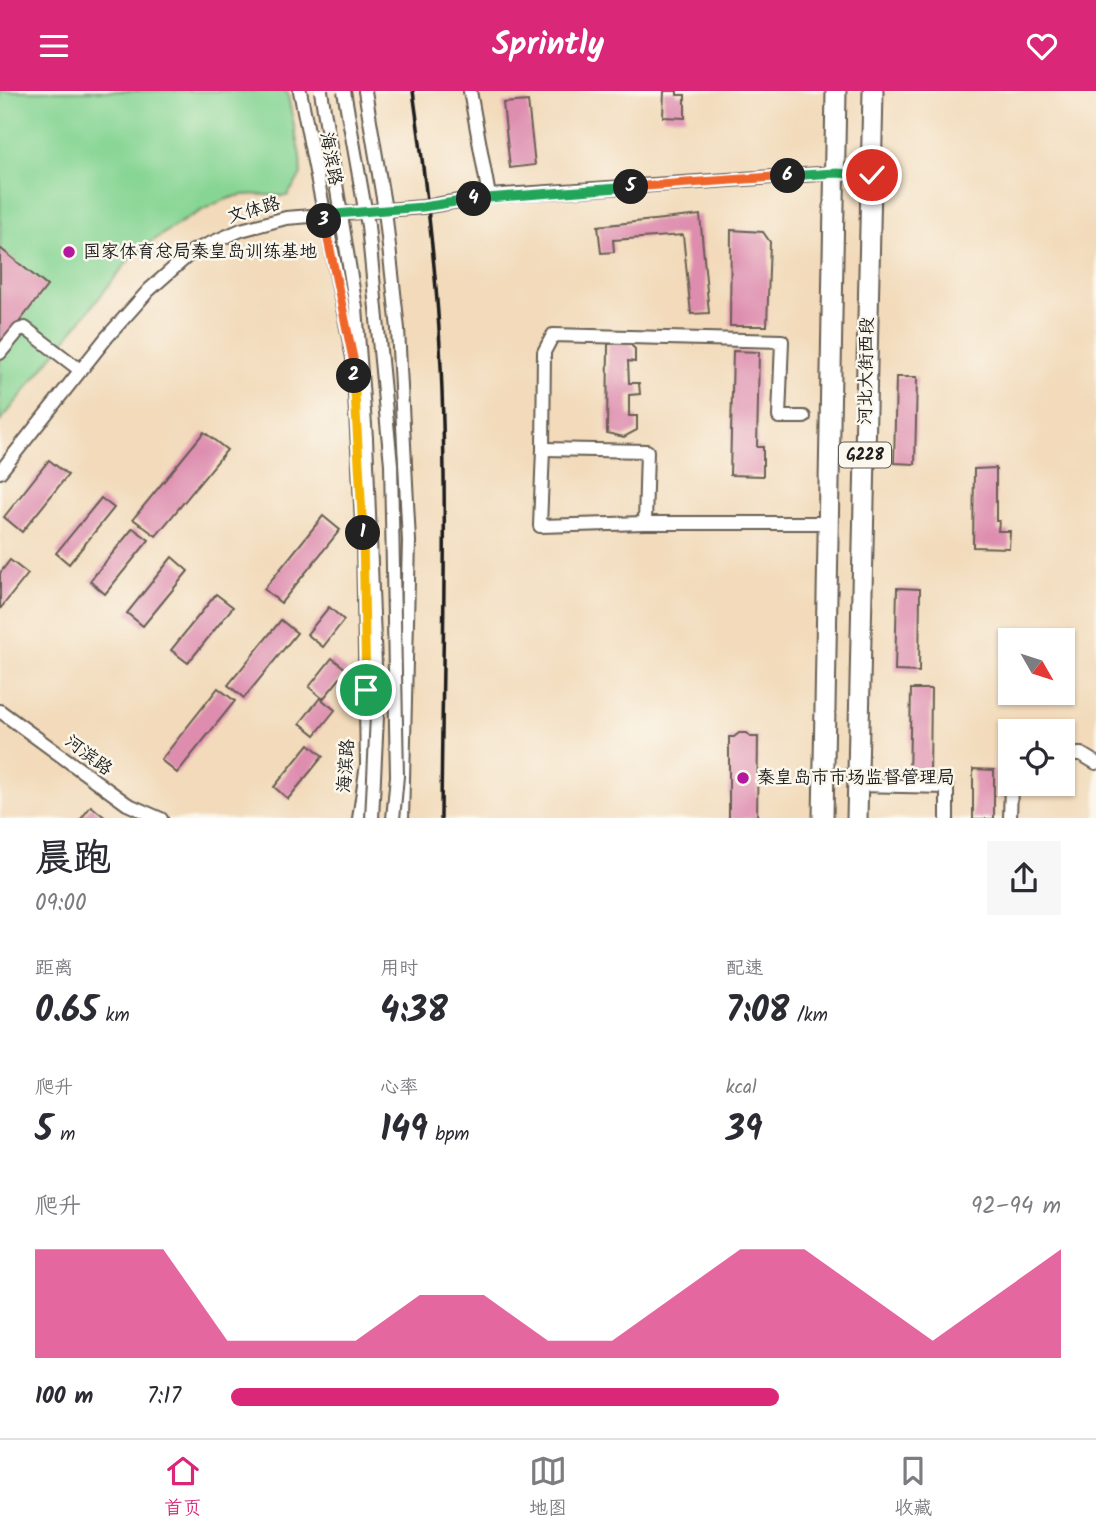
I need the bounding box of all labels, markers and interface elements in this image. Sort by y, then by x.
text: Sprintly [492,20,604,71]
icon: menu [35,27,73,65]
icon: heart [1023,27,1061,65]
street label: 海滨路 [311,130,349,188]
pin [842,145,902,205]
icon: check [853,156,891,194]
pin: 6 [770,159,806,193]
text: 6 [782,160,793,190]
pin: 5 [614,169,648,205]
text: 5 [626,171,635,201]
pin: 4 [456,181,491,217]
text: 4 [468,183,479,213]
street label: 文体路 [224,190,284,232]
pin: 3 [306,204,342,239]
text: 3 [318,205,329,235]
place label: 国家体育总局秦皇岛训练基地 [83,238,317,267]
marker: 国家体育总局秦皇岛训练基地 [61,244,77,260]
street label: 河北大街西段 [852,317,882,425]
pin: 2 [336,359,372,393]
text: 2 [348,360,359,390]
road number: G228 [839,443,891,467]
pin: 1 [346,515,380,551]
text: 1 [360,517,365,547]
north arrow [998,628,1074,705]
map controls [998,628,1075,796]
pin [336,660,396,720]
icon: arrive [347,671,385,709]
button: locate [998,719,1075,796]
street label: 河滨路 [58,728,118,784]
street label: 海滨路 [331,738,363,794]
place label: 秦皇岛市市场监督管理局 [757,764,955,793]
marker: 秦皇岛市市场监督管理局 [735,770,751,786]
text: 晨跑 [35,830,111,890]
button: share [987,841,1061,915]
text: 09:00 [35,886,86,922]
text: 距离 [35,954,73,984]
text: 用时 [380,954,418,984]
text: 配速 [726,954,764,984]
text: 0.65 [35,984,98,1040]
text: 4:38 [380,984,448,1040]
text: 7:08 [726,984,789,1040]
text: km [98,1001,130,1031]
text: /km [789,1001,828,1031]
text: 爬升 [35,1073,73,1103]
text: 心率 [380,1073,418,1103]
text: kcal [726,1073,757,1103]
text: 5 [35,1103,53,1159]
text: 149 [380,1103,428,1159]
text: 39 [726,1103,763,1159]
text: m [53,1120,75,1150]
text: bpm [428,1120,470,1150]
text: 爬升 [35,1189,81,1225]
text: 92–94 m [971,1189,1061,1225]
text: 100 m [35,1379,93,1415]
text: 7:17 [147,1379,181,1415]
tab: 首页 [164,1452,202,1524]
tab: 地图 [529,1452,567,1524]
tab: 收藏 [894,1452,932,1524]

